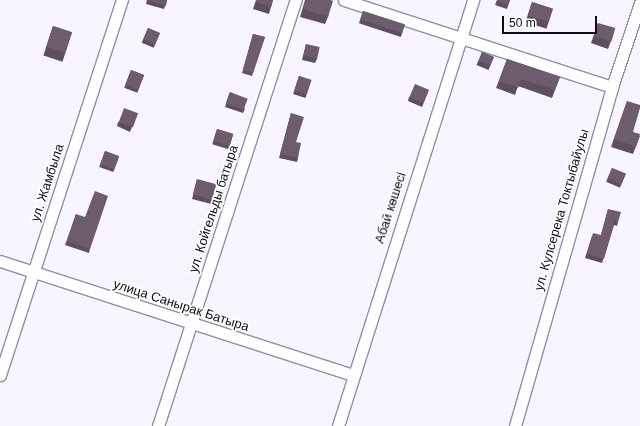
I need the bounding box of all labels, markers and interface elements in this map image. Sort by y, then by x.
scale bar [504,8,599,34]
text: 50 m [509,16,536,30]
street label: ул. Кулсерека Токтыбайулы [531,127,593,293]
street label: ул. Жамбыла [28,142,68,224]
street label: ул. Койгельды батыра [186,143,242,275]
street label: Абай көшесі [372,170,410,246]
street label: улица Санырак Батыра [111,277,251,335]

